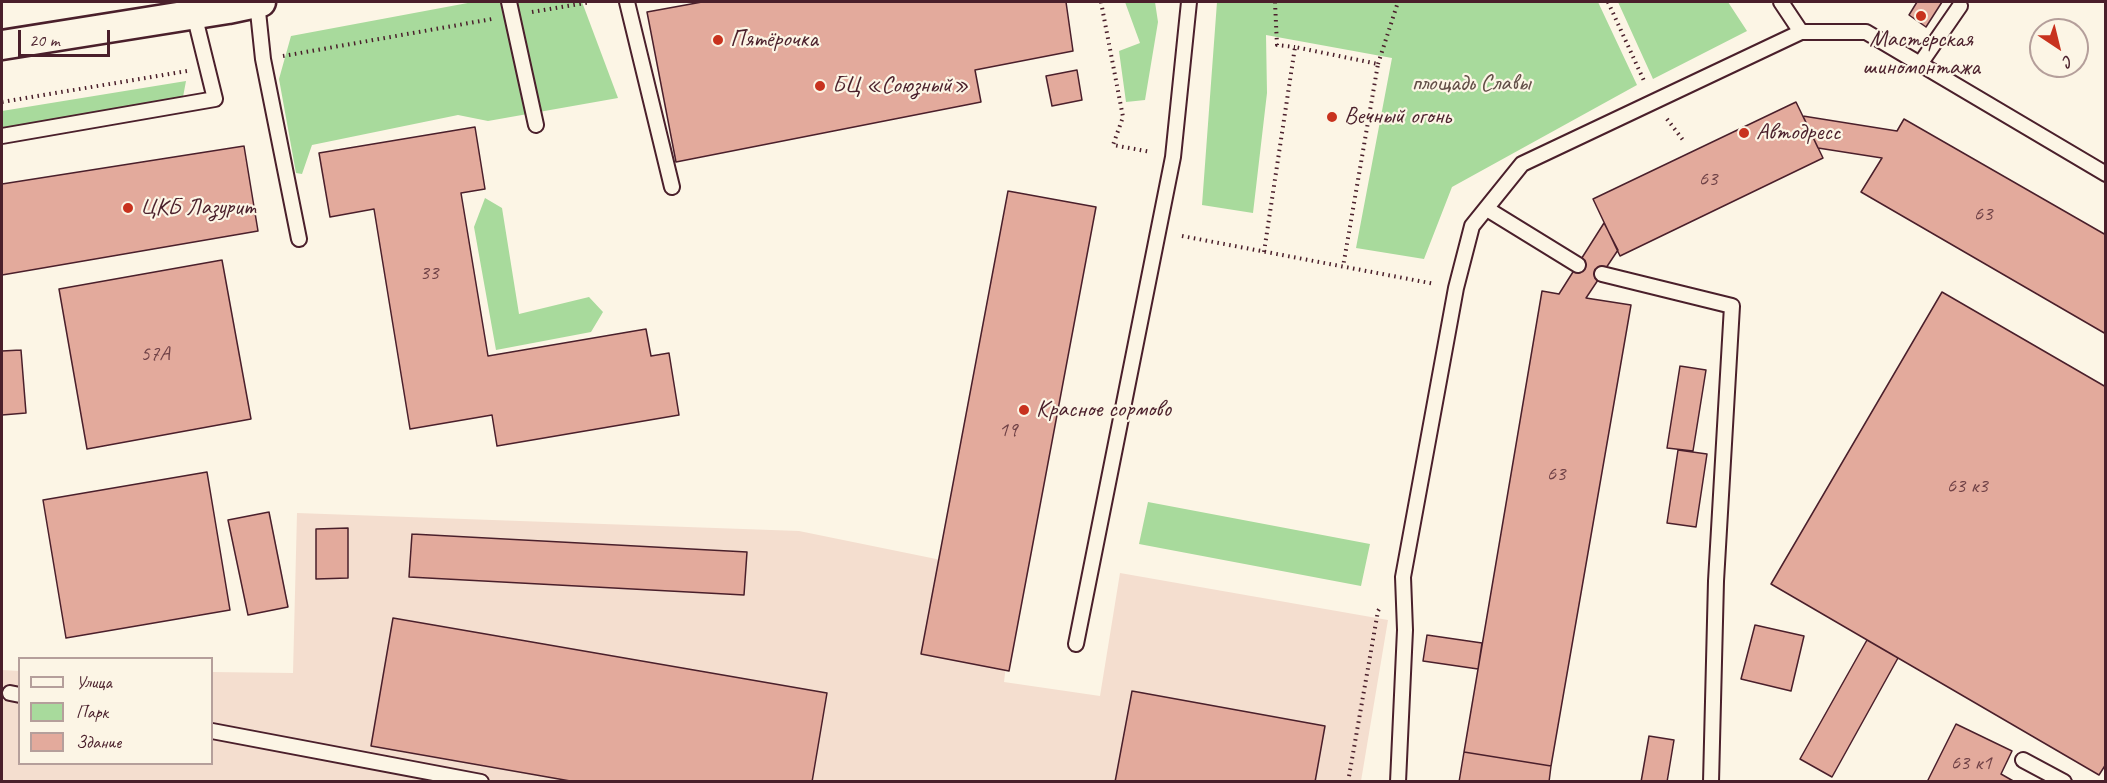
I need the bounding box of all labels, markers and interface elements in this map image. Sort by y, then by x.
marker: Мастерская шиномонтажа [1914,9,1928,23]
scale bar [21,18,112,56]
north arrow [2029,18,2089,78]
place label: Пятёрочка [730,26,818,54]
place label: Мастерская шиномонтажа [1862,26,1980,82]
text: 20 m [29,29,60,51]
marker: Пятёрочка [711,33,725,47]
text: С [2059,51,2077,72]
park label: площадь Славы [1412,70,1530,98]
place label: БЦ «Союзный» [832,72,969,100]
marker: БЦ «Союзный» [813,79,827,93]
place label: Вечный огонь [1344,103,1451,131]
marker: Вечный огонь [1325,110,1339,124]
place label: Автодресс [1756,119,1841,147]
marker: Автодресс [1737,126,1751,140]
house number: 63 [1699,166,1717,192]
place label: ЦКБ Лазурит [140,194,256,222]
marker: ЦКБ Лазурит [121,201,135,215]
house number: 63 [1974,201,1992,227]
house number: 33 [420,260,438,286]
house number: 57А [140,341,170,367]
place label: Красное сормово [1036,396,1171,424]
marker: Красное сормово [1017,403,1031,417]
house number: 19 [999,417,1017,443]
house number: 63 [1547,461,1565,487]
house number: 63 к3 [1946,473,1988,499]
legend [18,657,213,765]
text: Улица [76,671,112,693]
text: Парк [76,701,108,723]
text: Здание [76,731,121,753]
house number: 63 к1 [1950,750,1992,776]

